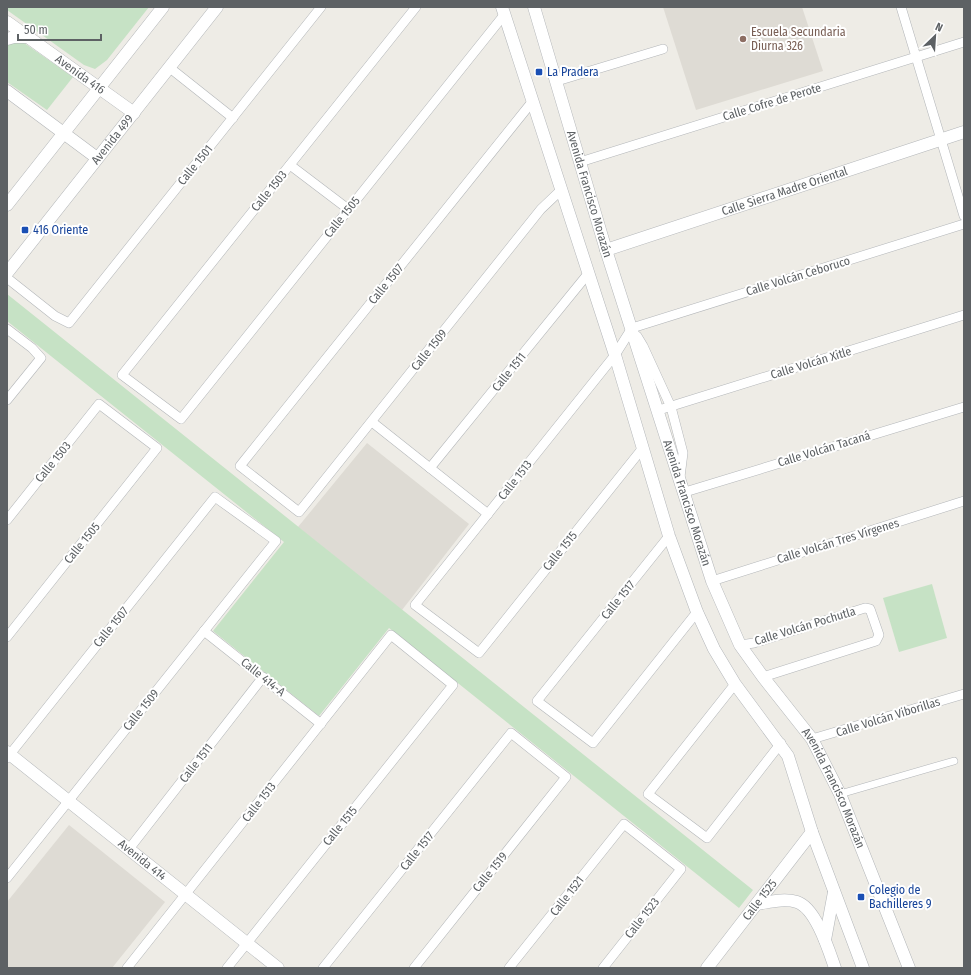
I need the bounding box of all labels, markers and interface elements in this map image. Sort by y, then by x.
scale bar [18,16,101,42]
north arrow [915,16,955,56]
text: N [933,20,945,35]
text: 50 m [24,23,48,37]
place label: Escuela Secundaria Diurna 326 [751,25,846,53]
marker: Escuela Secundaria Diurna 326 [738,34,748,44]
street label: Avenida 416 [53,52,108,97]
place label: La Pradera [547,65,599,79]
marker: La Pradera [534,67,544,77]
street label: Calle Cofre de Perote [721,80,823,124]
street label: Avenida 499 [88,112,136,167]
street label: Avenida Francisco Morazán [564,129,615,259]
street label: Calle 1501 [175,142,215,188]
street label: Calle Sierra Madre Oriental [720,164,849,218]
street label: Calle 1503 [248,168,290,214]
street label: Calle 1505 [321,193,363,240]
place label: 416 Oriente [33,223,88,237]
marker: 416 Oriente [20,225,30,235]
street label: Calle Volcán Ceboruco [744,253,852,299]
street label: Calle 1507 [366,261,407,307]
street label: Calle 1509 [408,326,450,373]
street label: Calle Volcán Xitle [769,344,853,382]
street label: Calle 1511 [489,350,529,394]
street label: Calle Volcán Tacaná [776,428,872,470]
street label: Avenida Francisco Morazán [660,438,714,568]
street label: Calle 1503 [32,439,74,485]
street label: Calle 1513 [495,457,535,503]
street label: Calle Volcán Tres Vírgenes [775,516,901,566]
street label: Calle 1505 [61,519,103,566]
street label: Calle 1515 [540,528,580,573]
street label: Calle 1517 [598,578,638,622]
street label: Calle 1507 [91,604,132,650]
street label: Calle Volcán Pochutla [753,604,857,648]
street label: Calle 414-A [238,655,289,700]
street label: Calle 1509 [120,686,162,733]
street label: Calle Volcán Viborillas [834,694,942,740]
street label: Avenida Francisco Morazán [799,725,868,850]
street label: Calle 1511 [176,741,216,785]
street label: Calle 1513 [239,779,279,825]
street label: Calle 1515 [320,803,360,848]
street label: Calle 1517 [397,829,437,873]
street label: Avenida 414 [115,836,169,883]
street label: Calle 1519 [470,849,510,895]
street label: Calle 1521 [547,873,587,919]
street label: Calle 1525 [739,876,780,923]
place label: Colegio de Bachilleres 9 [869,883,932,911]
marker: Colegio de Bachilleres 9 [856,892,866,902]
street label: Calle 1523 [622,895,662,941]

